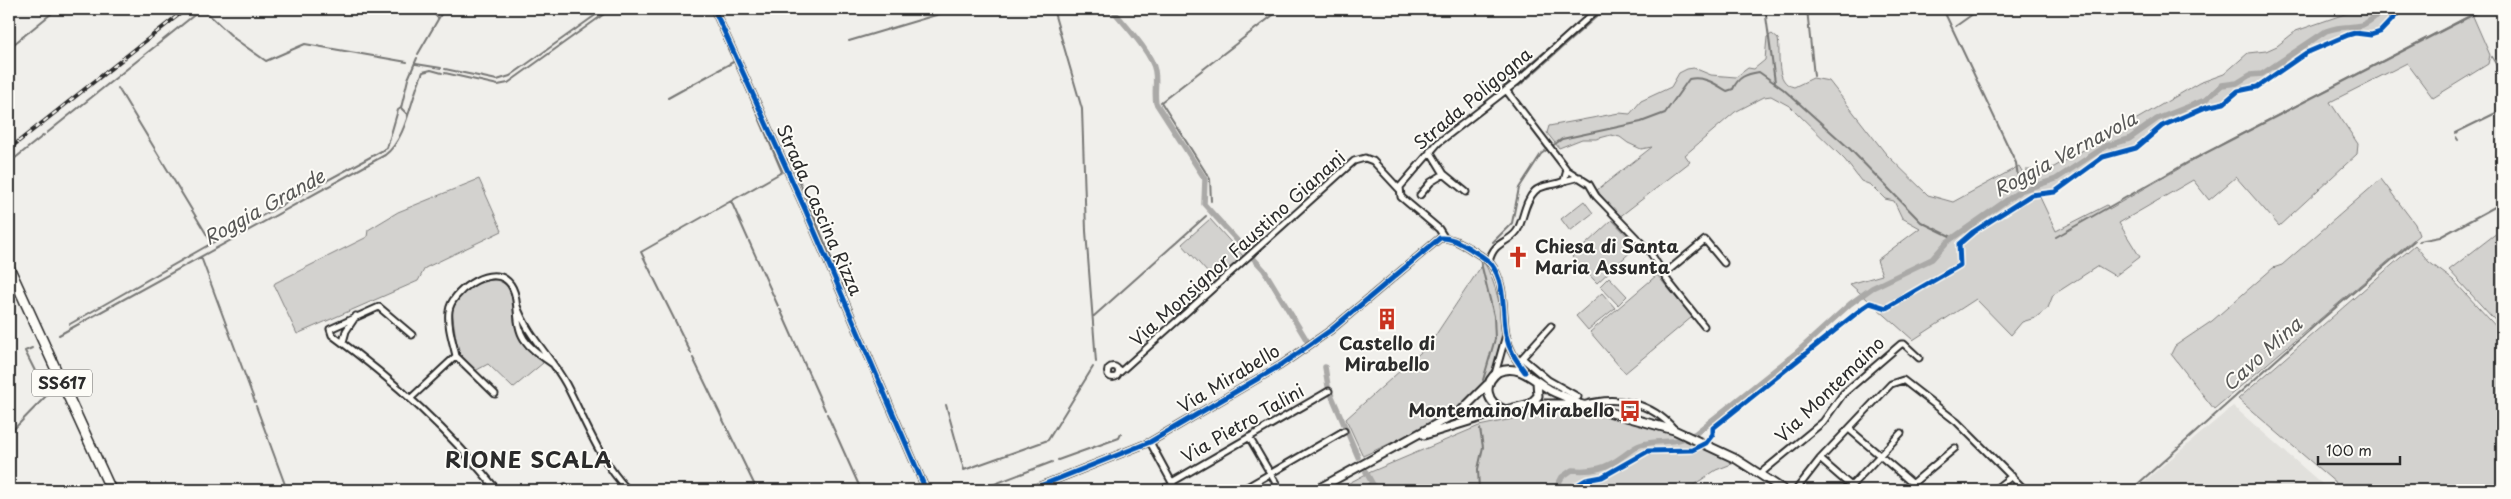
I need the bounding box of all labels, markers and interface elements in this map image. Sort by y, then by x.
street label: Strada Poligogna [1407,40,1538,156]
water label: Roggia Vernavola [1988,103,2142,203]
street label: Strada Cascina Rizza [770,119,871,300]
street label: Via Monsignor Faustino Gianani [1123,144,1351,352]
water label: Roggia Grande [198,161,330,251]
place label: Chiesa di Santa Maria Assunta [1535,232,1679,280]
church icon: Chiesa di Santa Maria Assunta [1505,244,1531,270]
building icon: Castello di Mirabello [1374,306,1400,332]
water label: Cavo Mina [2215,309,2308,397]
place label: Castello di Mirabello [1339,329,1435,377]
street label: Via Montemaino [1768,330,1890,448]
street label: Via Mirabello [1172,336,1285,419]
road number: SS617 [32,369,92,396]
street label: Via Pietro Talini [1176,377,1309,469]
place label: Montemaino/Mirabello [1408,396,1614,423]
bus stop icon: Montemaino/Mirabello [1617,398,1643,424]
scale bar [2318,434,2401,466]
text: 100 m [2326,438,2372,461]
district label: RIONE SCALA [445,442,613,475]

